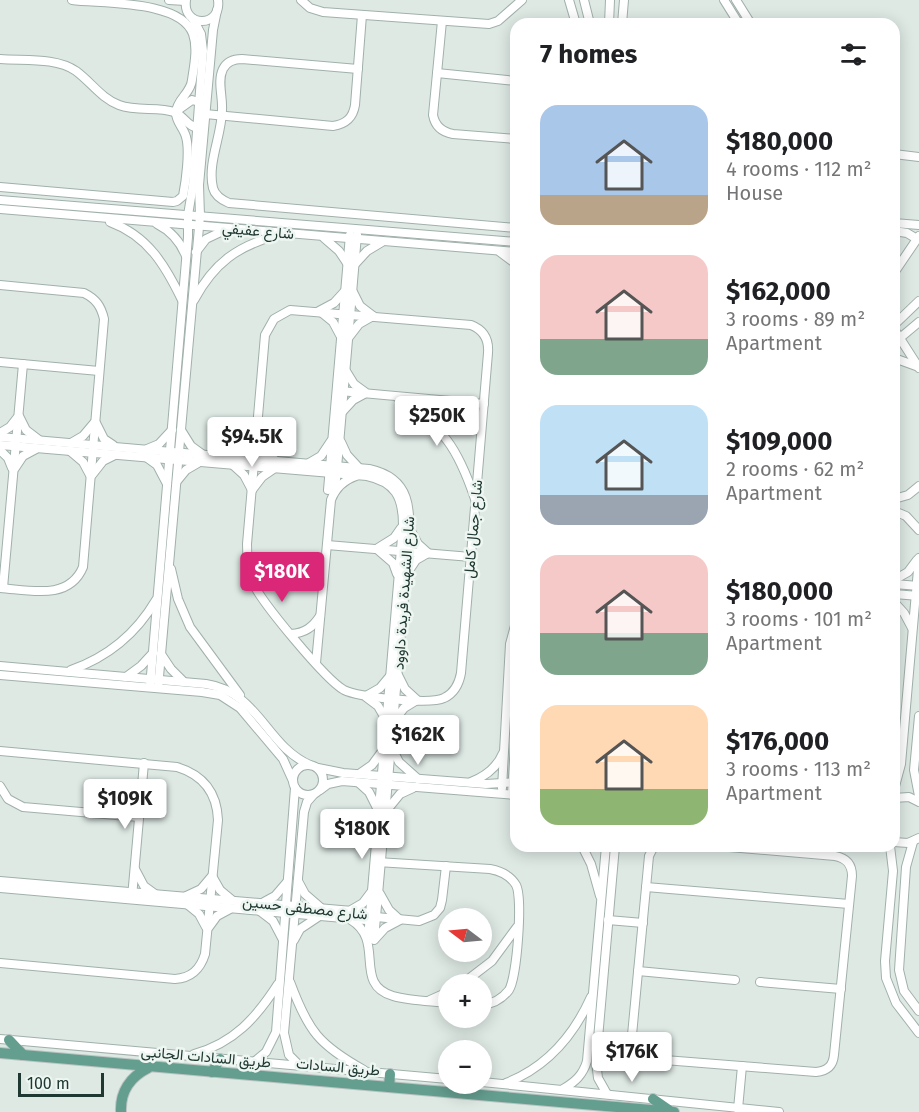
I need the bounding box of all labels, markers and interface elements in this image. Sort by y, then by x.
icon: filters [837,38,870,71]
text: 7 homes [540,39,637,70]
text: $180,000 [726,126,833,157]
icon: home [588,129,660,201]
text: 4 rooms · 112 m² [726,157,872,181]
text: House [726,181,783,205]
street label: شارع عفيفي [221,219,295,247]
text: $162,000 [726,276,831,307]
icon: home [588,279,660,351]
text: 3 rooms · 89 m² [726,307,865,331]
text: Apartment [726,331,822,355]
pin: $250K [395,396,479,447]
text: $250K [409,403,465,427]
pin: $94.5K [203,417,301,468]
text: $94.5K [221,424,283,448]
text: $109,000 [726,426,832,457]
icon: home [588,429,660,501]
text: 2 rooms · 62 m² [726,457,864,481]
street label: شارع جمال كامل [460,479,488,579]
text: Apartment [726,481,822,505]
street label: شارع الشهيدة فريدة داوود [390,515,420,671]
pin: $180K [240,552,324,603]
text: $180K [254,559,310,583]
text: $180,000 [726,576,833,607]
icon: home [588,579,660,651]
text: 3 rooms · 101 m² [726,607,872,631]
text: Apartment [726,631,822,655]
pin: $162K [376,715,460,766]
text: $162K [391,722,445,746]
text: $176,000 [726,726,829,757]
icon: home [588,729,660,801]
text: 3 rooms · 113 m² [726,757,871,781]
pin: $109K [83,779,167,830]
text: Apartment [726,781,822,805]
text: $109K [98,786,152,810]
pin: $180K [320,809,404,860]
text: $180K [334,816,390,840]
street label: شارع مصطفى حسين [241,892,369,926]
north arrow [438,908,492,962]
map controls [438,908,492,1094]
button: + [438,974,492,1028]
pin: $176K [590,1032,674,1083]
text: $176K [606,1039,658,1063]
button: − [438,1040,492,1094]
street label: طريق السادات الجانبى [140,1042,272,1073]
street label: طريق السادات [295,1054,381,1081]
scale bar [18,1070,104,1098]
text: 100 m [27,1074,70,1093]

